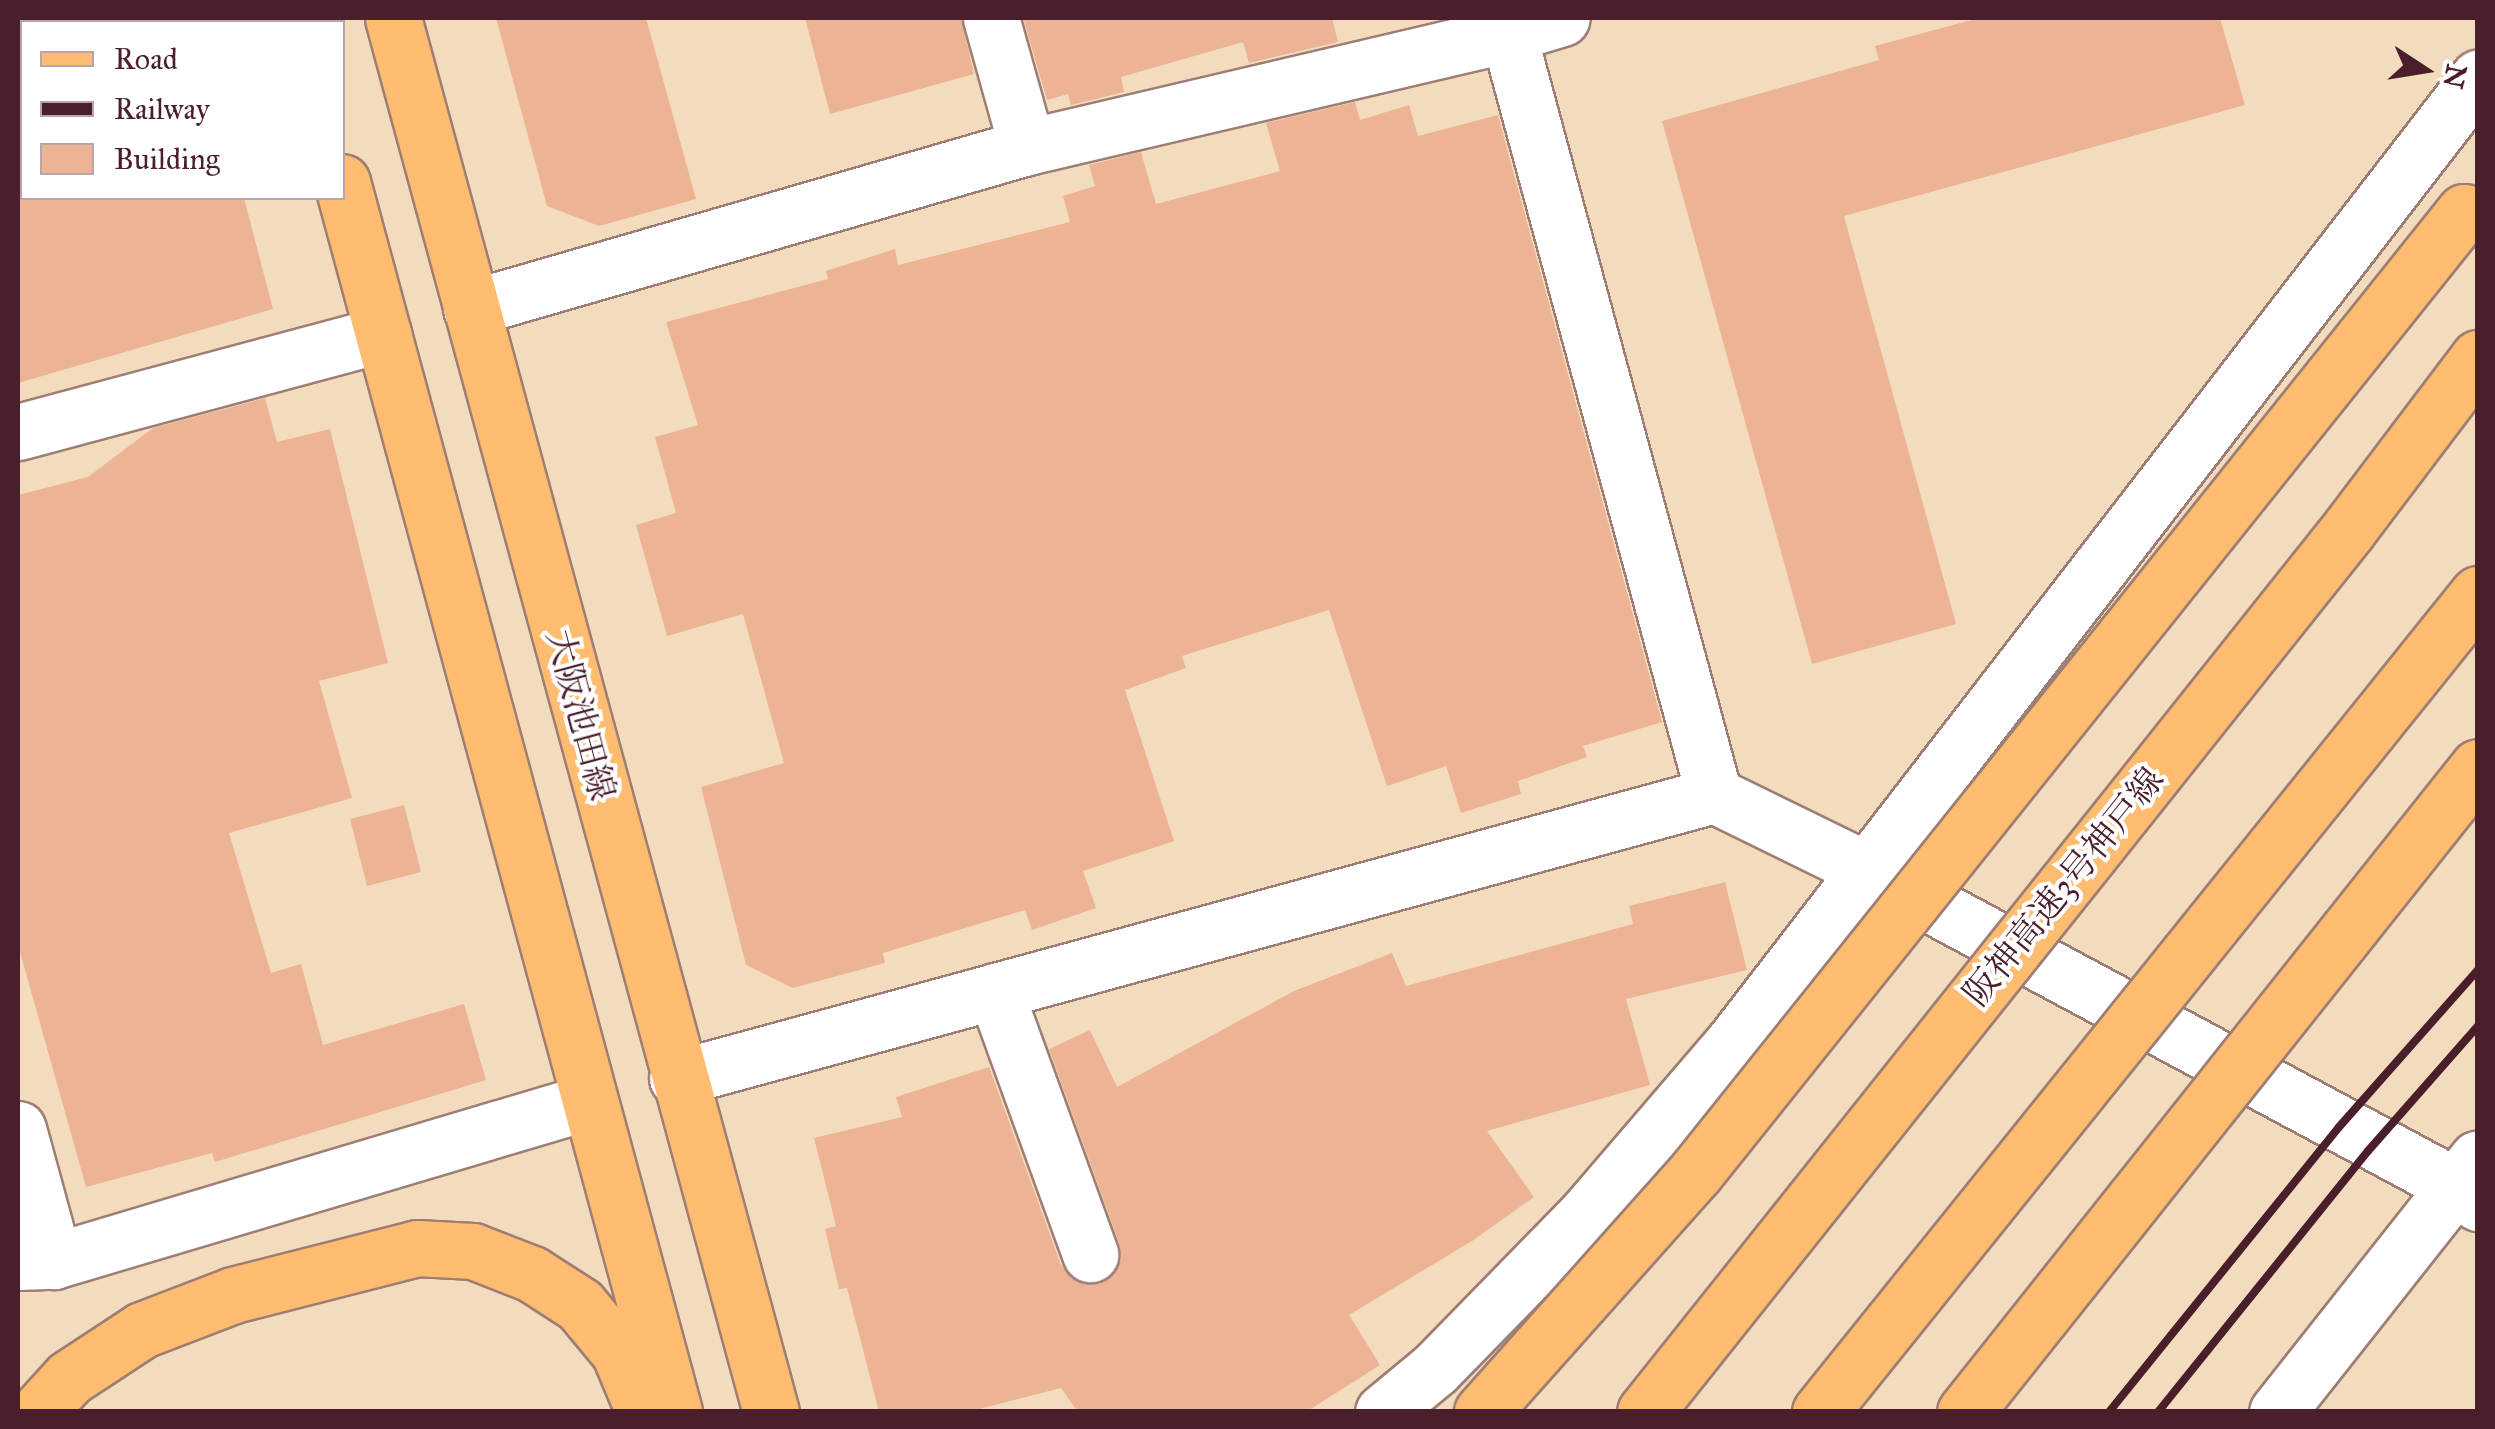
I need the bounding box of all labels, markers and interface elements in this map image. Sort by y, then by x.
legend [20,20,345,200]
north arrow [2375,20,2475,120]
text: Road [114,41,178,77]
text: N [2435,61,2474,92]
text: Railway [114,91,210,127]
text: Building [114,141,220,177]
street label: 大阪池田線 [537,625,623,805]
street label: 阪神高速3号神戸線 [1955,760,2173,1014]

